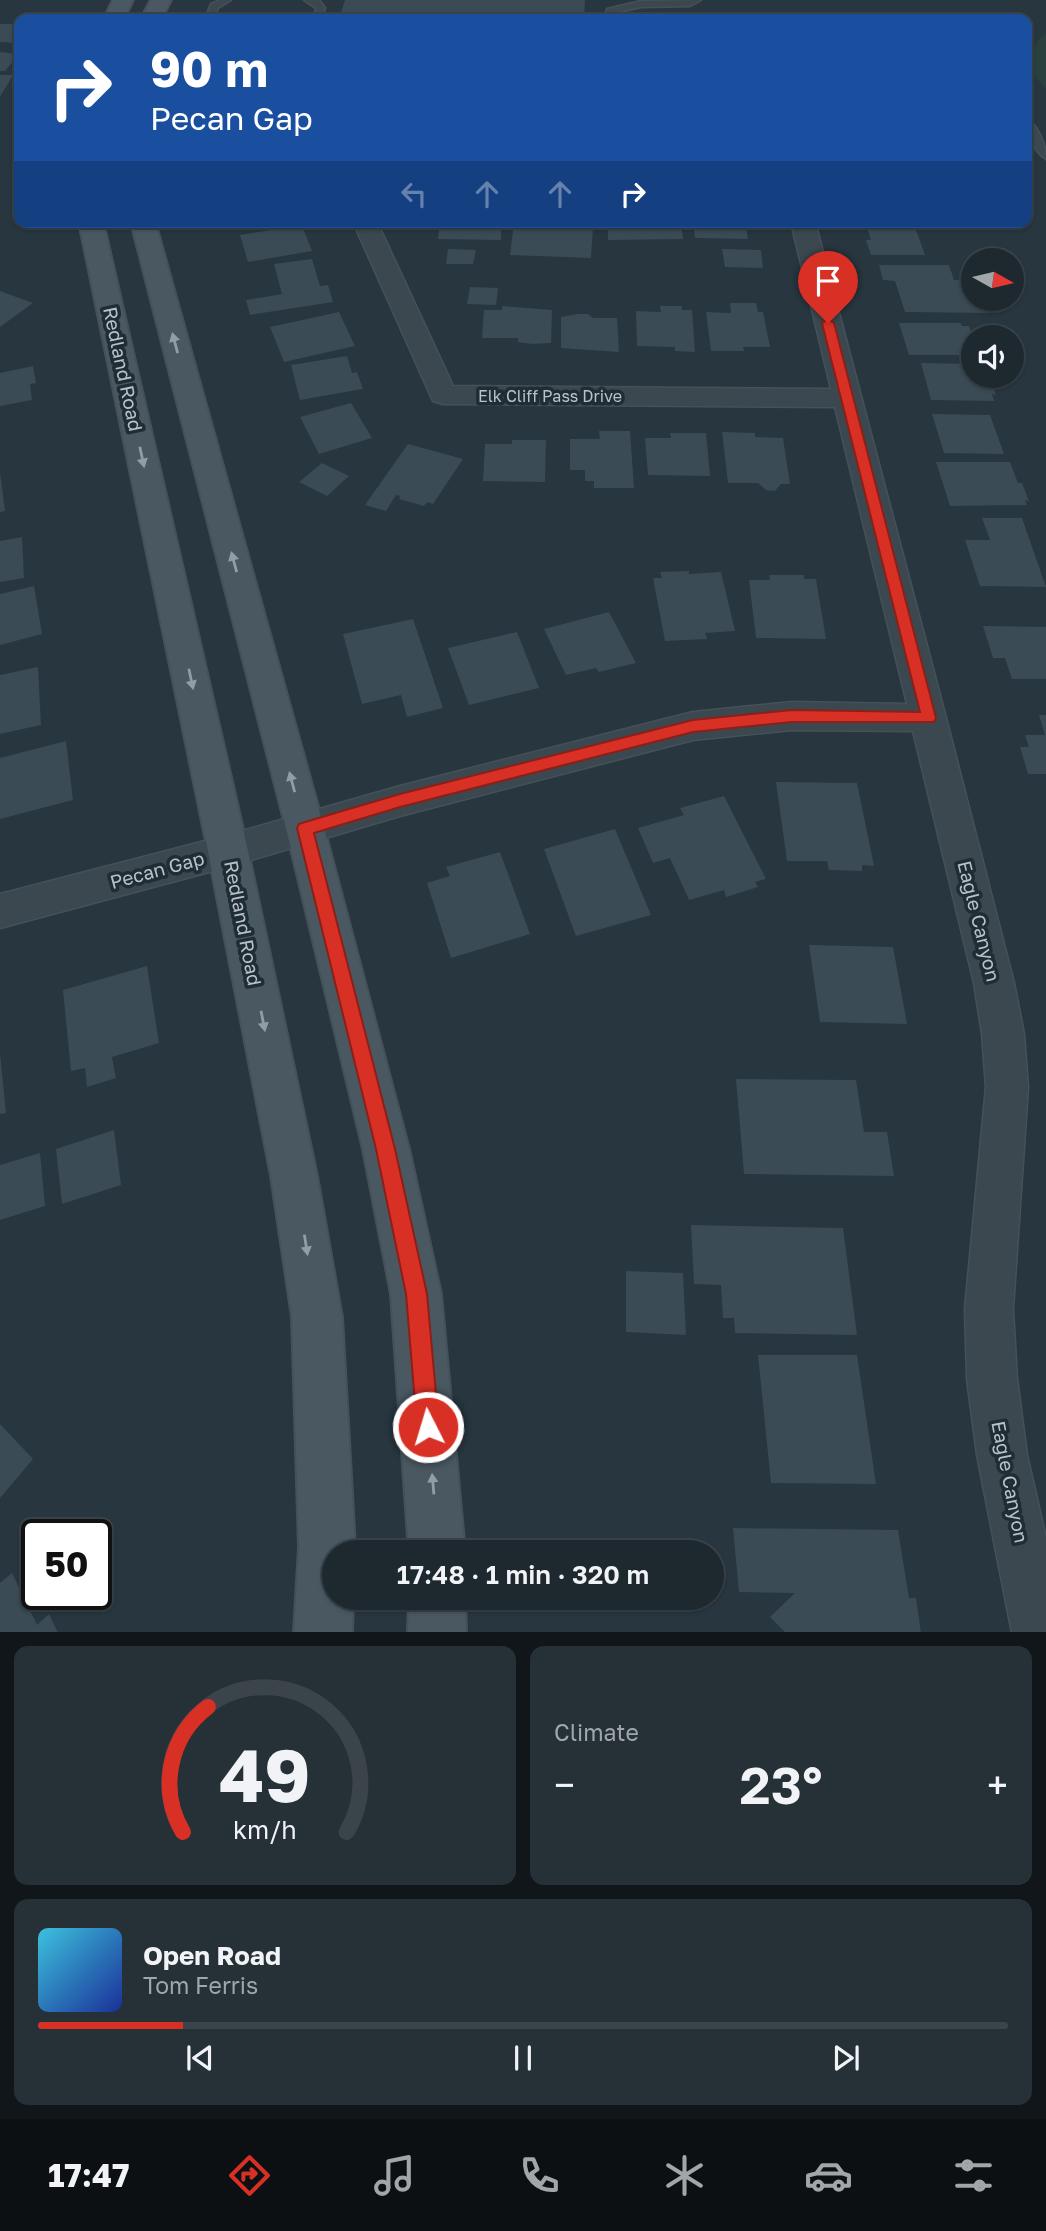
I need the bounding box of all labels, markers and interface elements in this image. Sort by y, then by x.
text: 90 m [150,39,268,98]
icon: right [35,42,126,133]
text: Pecan Gap [150,99,313,137]
icon: left [395,175,433,213]
icon: ahead [468,175,506,213]
icon: ahead [541,175,579,213]
icon: right [614,175,652,213]
north arrow [961,248,1024,312]
map controls [961,248,1024,388]
pin [798,251,858,323]
icon: arrive [809,262,847,300]
street label: Redland Road [99,304,148,433]
button: sound [961,325,1024,388]
one-way arrow [170,332,180,353]
street label: Elk Cliff Pass Drive [478,386,622,406]
one-way arrow [137,446,148,468]
one-way arrow [228,551,239,573]
one-way arrow [185,668,196,690]
one-way arrow [287,771,297,792]
street label: Pecan Gap [107,846,207,893]
street label: Redland Road [220,858,267,987]
street label: Eagle Canyon [953,858,1006,984]
one-way arrow [258,1010,269,1032]
one-way arrow [300,1234,311,1256]
position arrow [391,1390,465,1464]
street label: Eagle Canyon [987,1419,1034,1545]
one-way arrow [427,1473,438,1495]
speed limit sign: 50 [21,1519,112,1610]
text: 17:48 · 1 min · 320 m [397,1559,649,1590]
text: Climate [554,1718,639,1746]
text: 49 [219,1731,311,1818]
text: 23° [740,1753,822,1815]
text: − [554,1762,575,1807]
text: + [987,1762,1008,1807]
text: km/h [233,1813,297,1844]
text: Open Road [143,1940,281,1971]
text: Tom Ferris [143,1971,258,1999]
icon: previous [181,2039,219,2077]
icon: pause [504,2039,542,2077]
icon: next [827,2039,865,2077]
icon: directions [225,2151,274,2200]
icon: music [370,2151,419,2200]
icon: phone [515,2151,564,2200]
icon: climate [660,2151,709,2200]
icon: car [804,2151,853,2200]
icon: filters [949,2151,998,2200]
text: 17:47 [48,2156,129,2194]

